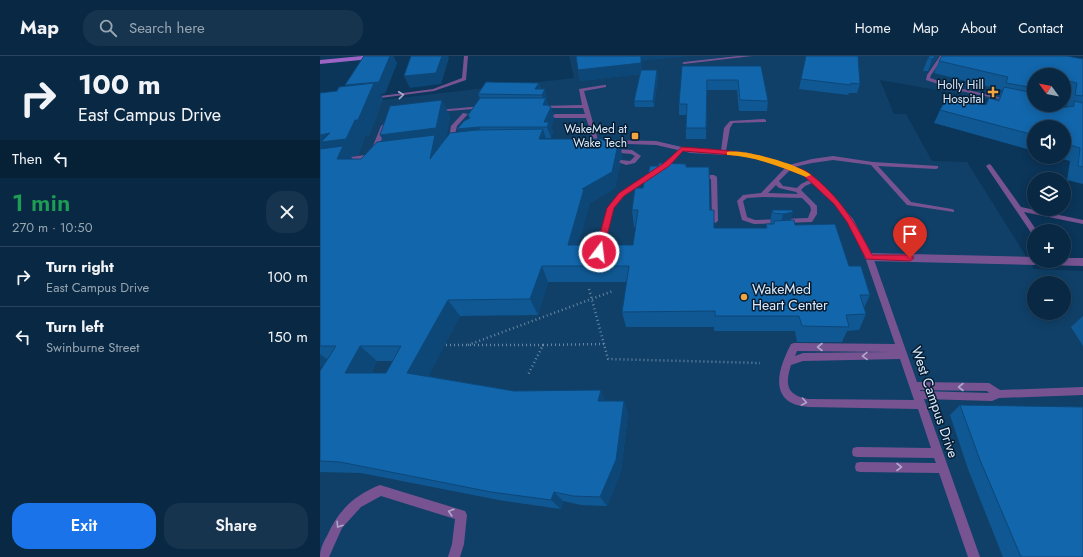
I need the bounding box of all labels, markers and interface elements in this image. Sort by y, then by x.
search box [83,10,363,46]
text: Map [20,14,59,41]
icon: search [97,17,119,39]
text: Search here [129,17,205,39]
text: Home [855,18,891,38]
text: Map [913,18,939,38]
text: About [961,18,996,38]
text: Contact [1018,18,1063,38]
text: 100 m [78,64,161,105]
north arrow [1027,68,1071,112]
map controls [1027,68,1071,320]
icon: right [12,72,64,124]
place label: Holly Hill Hospital [937,76,984,108]
marker: Holly Hill Hospital [987,86,999,98]
one-way arrow [397,90,404,99]
text: East Campus Drive [78,102,221,128]
place label: WakeMed at Wake Tech [564,120,627,152]
button: sound [1027,120,1071,164]
marker: WakeMed at Wake Tech [630,131,640,141]
text: Then [12,148,42,170]
icon: left [50,148,72,170]
button: layers [1027,172,1071,216]
text: 1 min [12,185,70,220]
button: close [266,191,308,233]
pin [893,217,927,258]
text: 270 m · 10:50 [12,218,92,237]
icon: arrive [899,223,921,245]
button: + [1027,224,1071,268]
position arrow [578,231,620,273]
text: Turn right [46,256,114,278]
icon: right [12,266,34,288]
text: 100 m [267,266,308,288]
button: − [1027,276,1071,320]
text: East Campus Drive [46,278,149,297]
place label: WakeMed Heart Center [752,279,828,315]
marker: WakeMed Heart Center [739,292,749,302]
text: Turn left [46,316,104,338]
icon: left [12,326,34,348]
text: 150 m [268,326,308,348]
text: Swinburne Street [46,338,139,357]
one-way arrow [817,343,823,351]
street label: West Campus Drive [907,344,963,460]
one-way arrow [862,352,868,360]
one-way arrow [958,383,964,391]
one-way arrow [801,397,807,406]
one-way arrow [896,463,902,471]
button: Exit [12,503,156,549]
button: Share [164,503,308,549]
one-way arrow [448,508,455,517]
one-way arrow [336,521,343,528]

